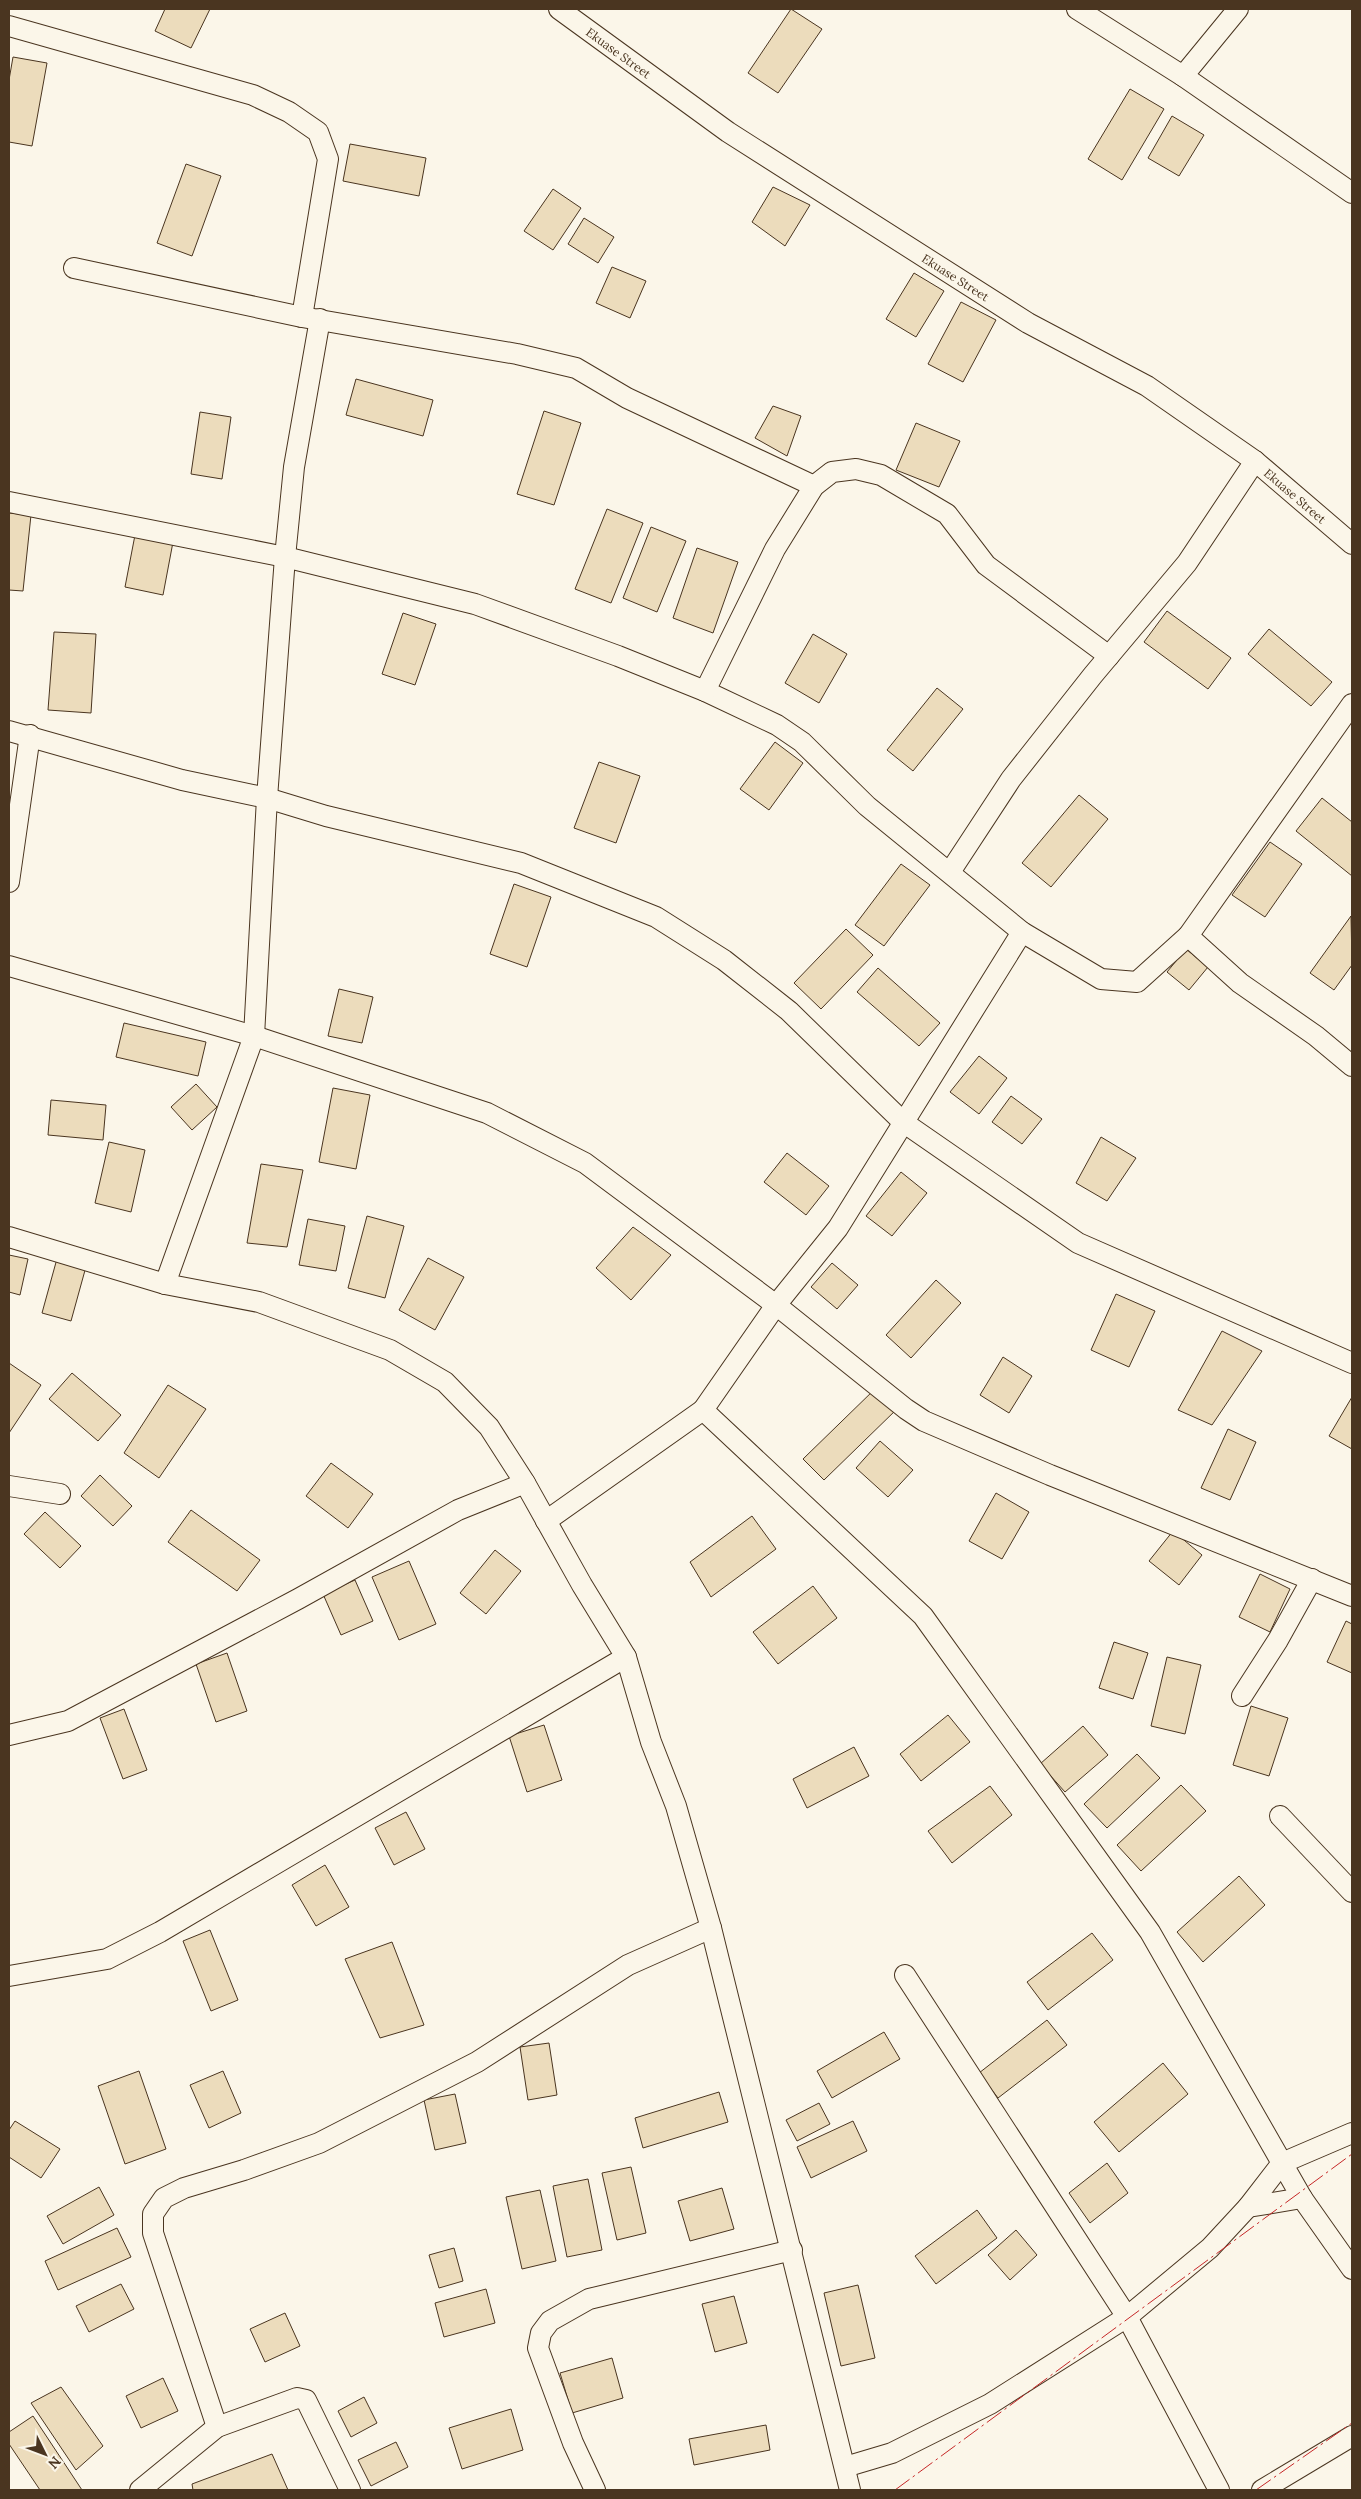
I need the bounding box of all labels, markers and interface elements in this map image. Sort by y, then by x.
street label: Ekuase Street [583,24,654,81]
street label: Ekuase Street [919,250,992,304]
street label: Ekuase Street [1261,465,1330,526]
north arrow [20,2429,70,2479]
text: N [44,2453,65,2473]

